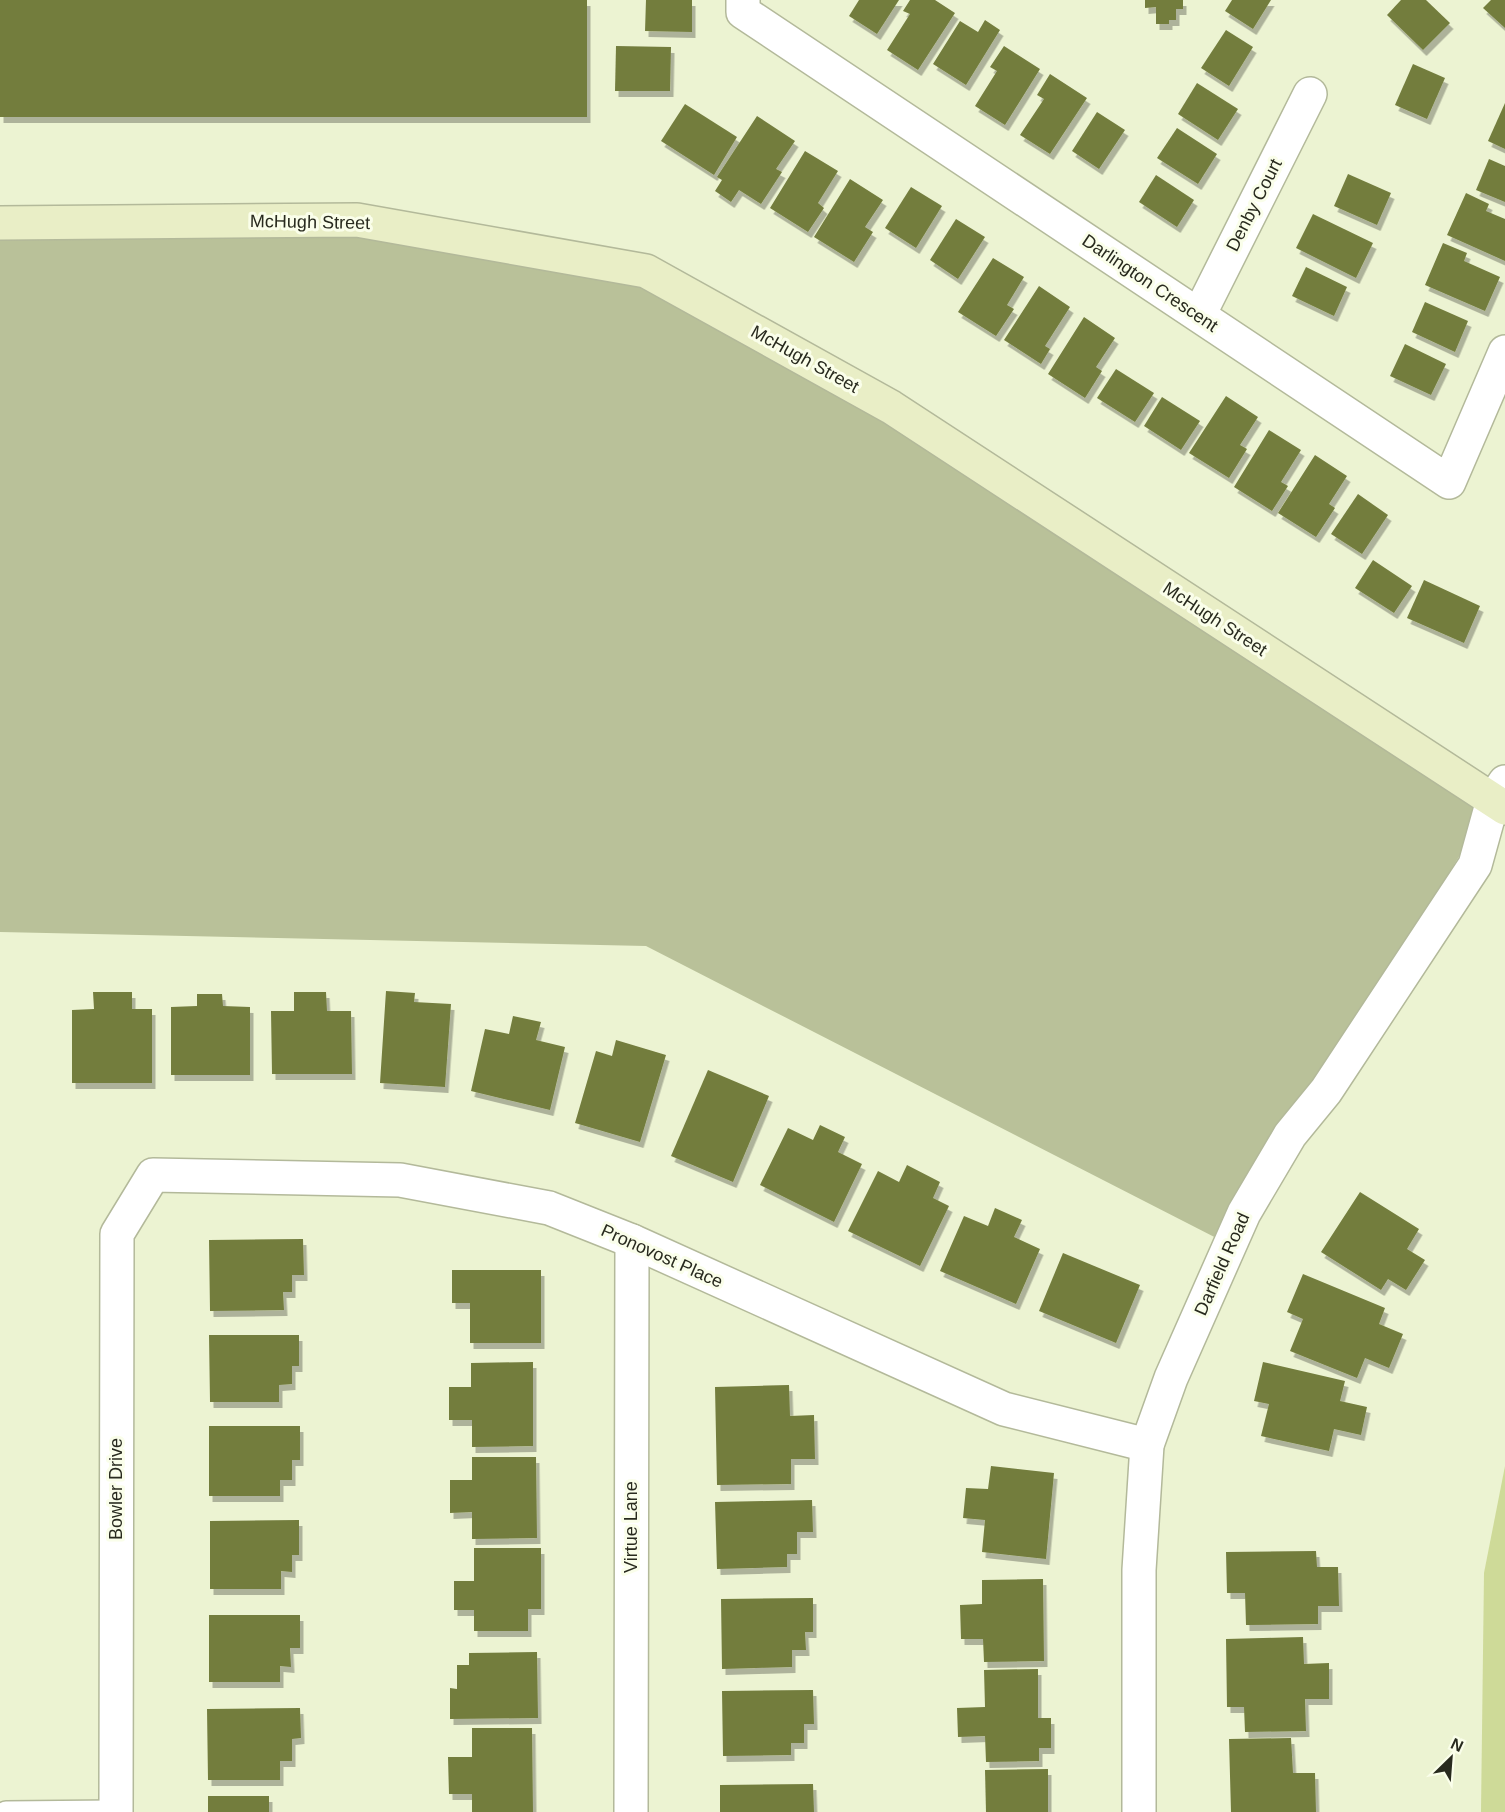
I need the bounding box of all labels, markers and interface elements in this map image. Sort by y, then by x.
street label: Denby Court [1222,155,1286,255]
street label: McHugh Street [250,211,370,233]
street label: Darlington Crescent [1078,230,1222,336]
street label: McHugh Street [748,321,862,397]
street label: McHugh Street [1159,578,1271,660]
street label: Darfield Road [1190,1210,1254,1318]
street label: Pronovost Place [598,1220,726,1292]
street label: Bowler Drive [106,1438,126,1540]
street label: Virtue Lane [621,1481,641,1573]
north arrow [1421,1728,1481,1788]
text: N [1448,1735,1466,1755]

